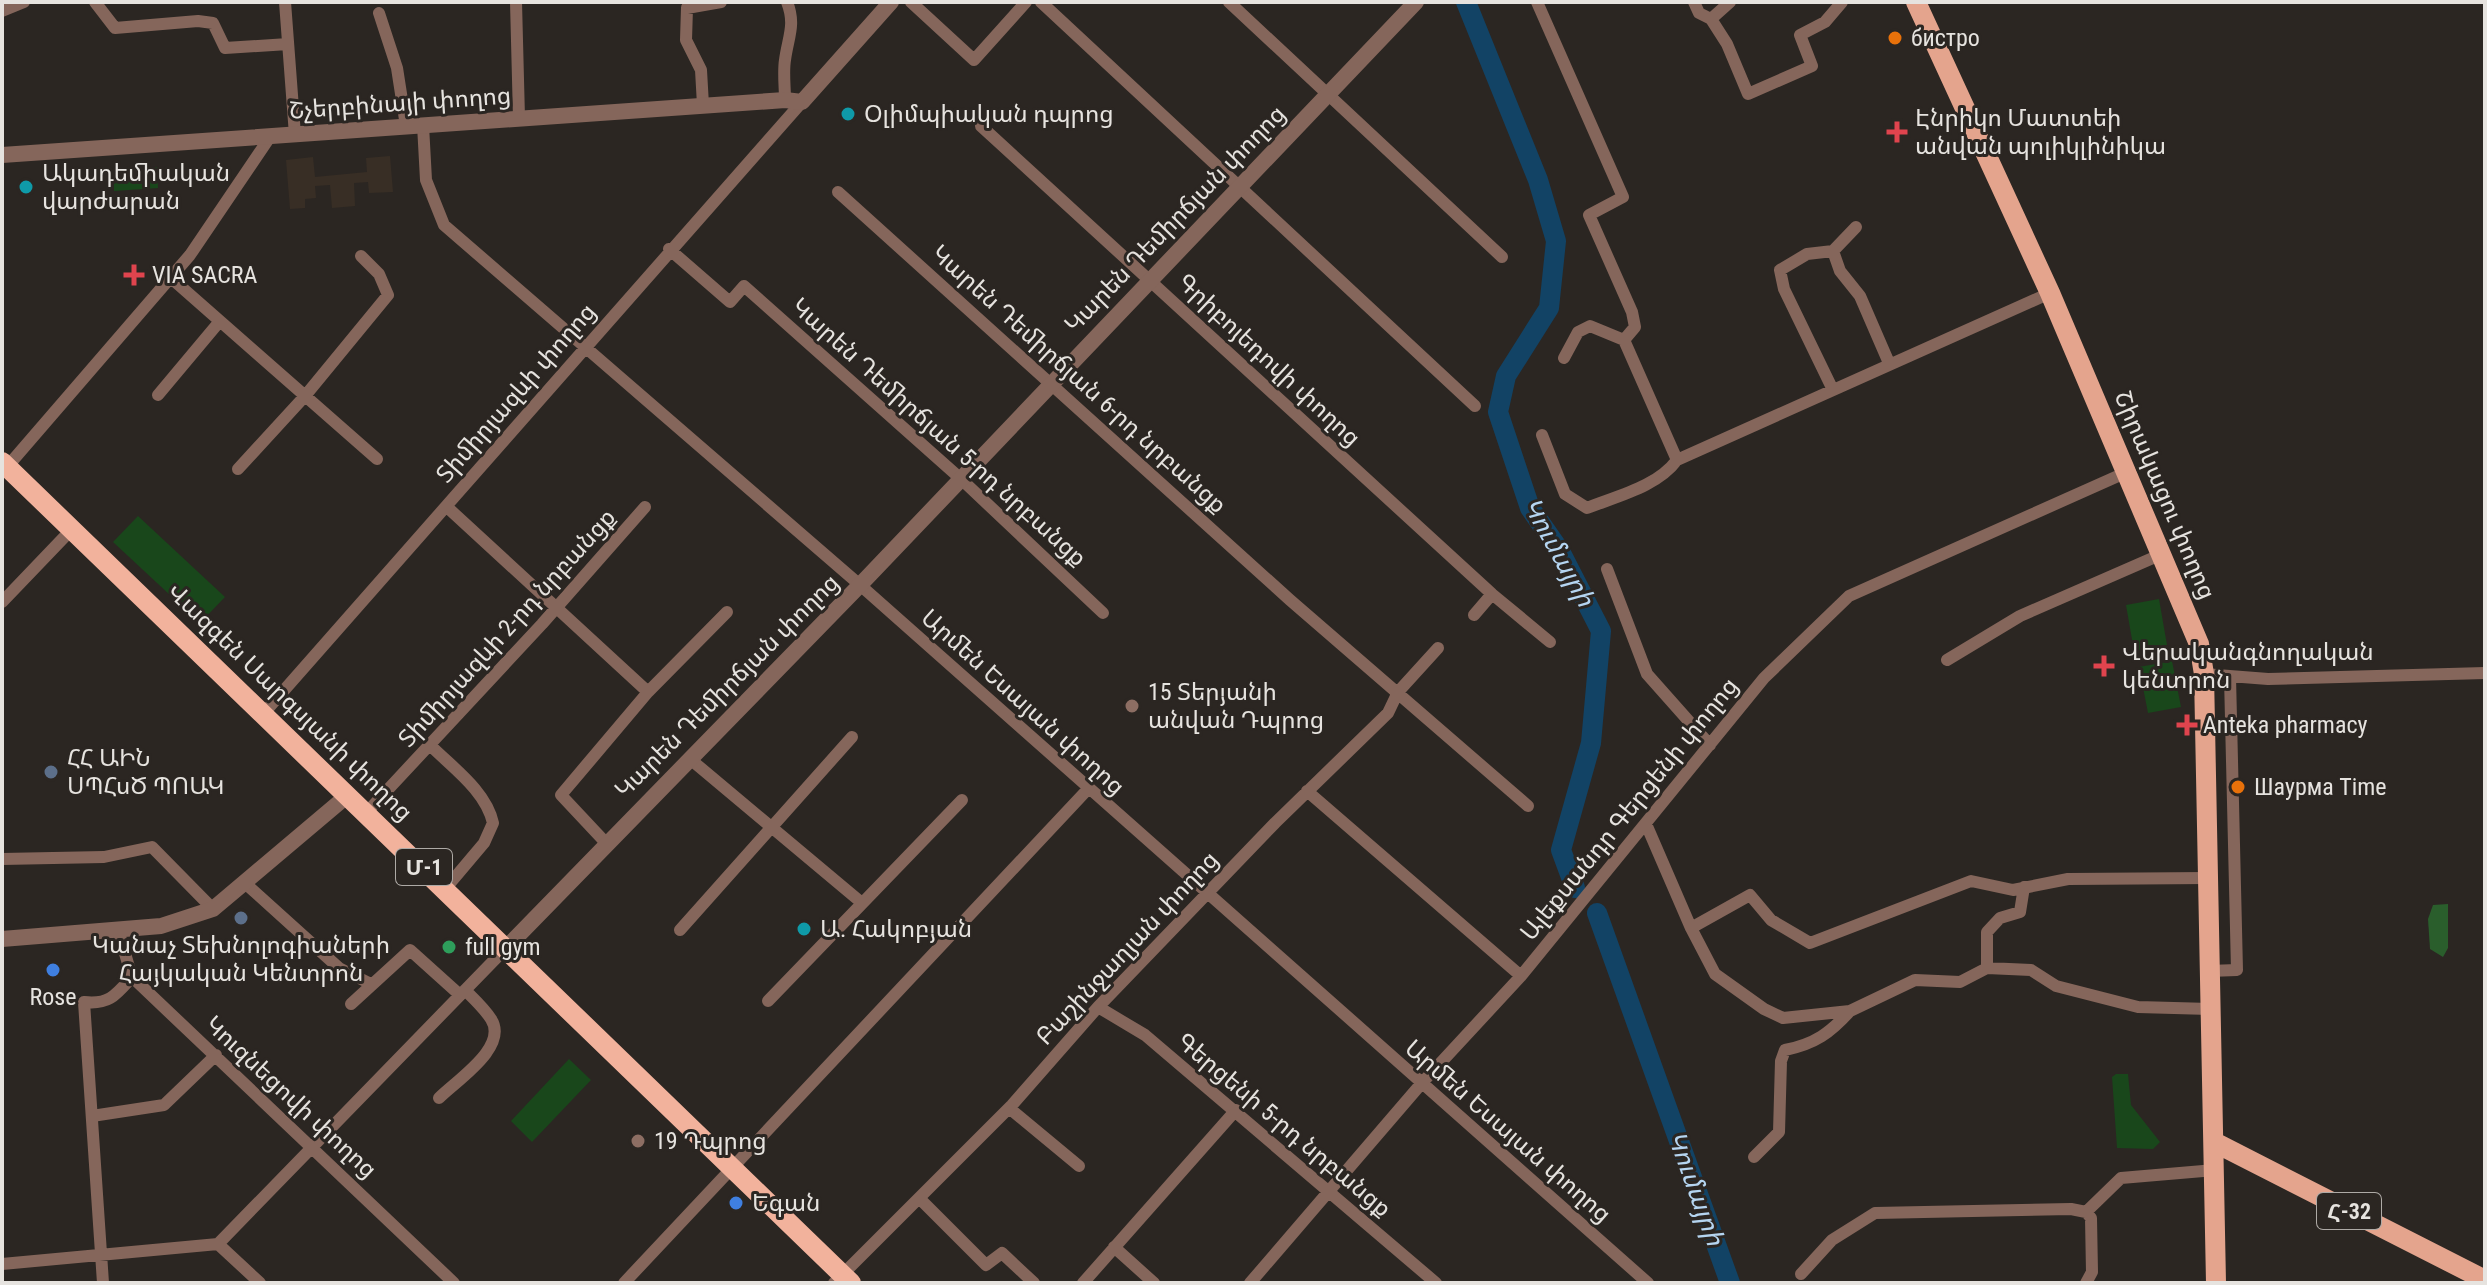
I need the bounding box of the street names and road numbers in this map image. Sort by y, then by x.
street label: Շչերբինայի փողոց [288,81,512,125]
street label: Կարեն Դեմիրճյան փողոց [1059,100,1291,338]
street label: Կարեն Դեմիրճյան 6-րդ նրբանցք [926,239,1232,519]
street label: Գրիբոյեդովի փողոց [1172,268,1366,452]
street label: Կարեն Դեմիրճյան 5-րդ նրբանցք [786,292,1092,572]
street label: Տիմիրյազևի փողոց [430,298,602,488]
street label: Շիրակացու փողոց [2108,387,2222,603]
street label: Տիմիրյազևի 2-րդ նրբանցք [393,503,621,753]
street label: Կարեն Դեմիրճյան փողոց [609,568,845,804]
street label: Վազգեն Սարգսյանի փողոց [162,577,418,827]
street label: Արմեն Եսայան փողոց [916,603,1130,801]
street label: Ալեքսանդր Գերցենի փողոց [1514,672,1744,946]
street label: Բաշինջաղյան փողոց [1030,845,1224,1051]
road number: Մ-1 [396,849,452,885]
street label: Կուզնեցովի փողոց [199,1010,383,1184]
street label: Գերցենի 5-րդ նրբանցք [1171,1027,1397,1223]
street label: Արմեն Եսայան փողոց [1399,1034,1617,1228]
road number: Հ-32 [2317,1193,2381,1229]

